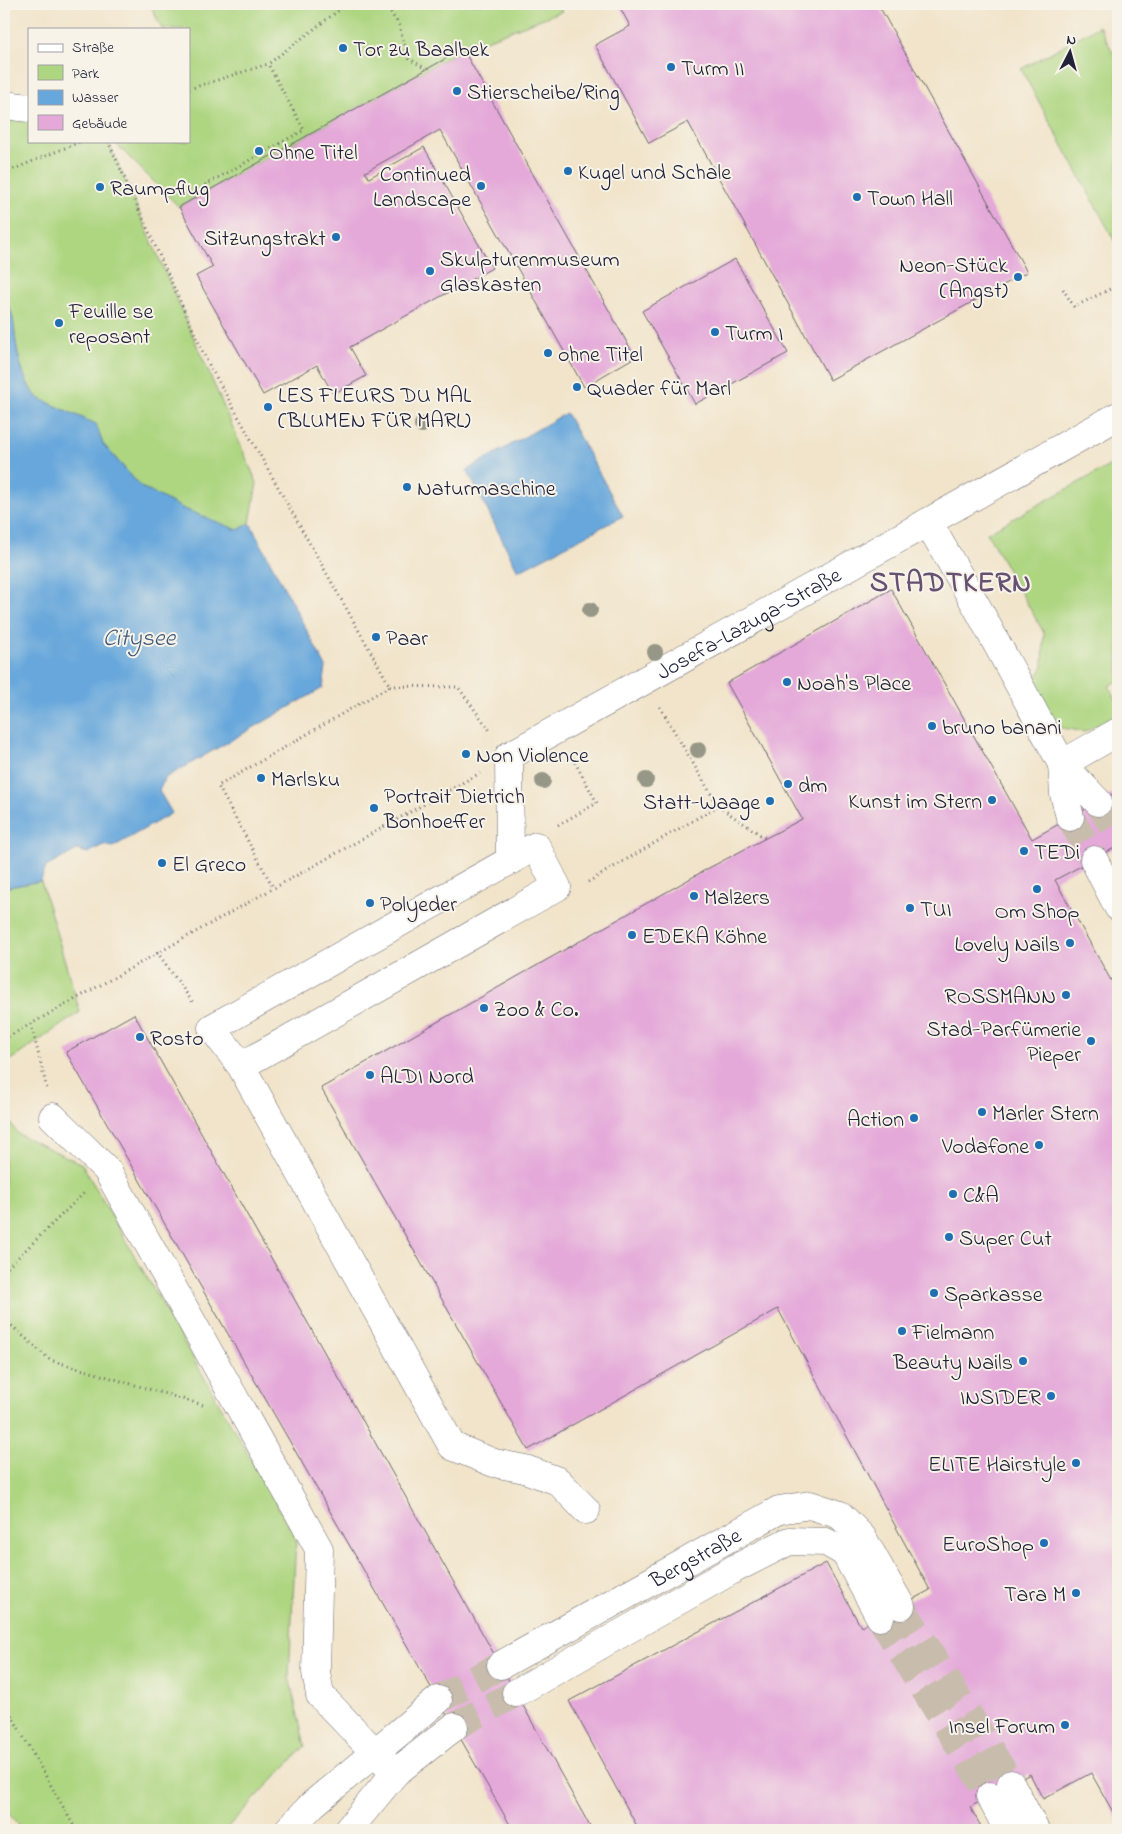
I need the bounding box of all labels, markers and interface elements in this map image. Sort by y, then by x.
legend [28,28,190,142]
north arrow [1044,28,1094,78]
text: N [1065,30,1077,51]
place label: Tor zu Baalbek [353,35,489,67]
text: Straße [72,37,114,59]
marker: Tor zu Baalbek [337,42,349,54]
place label: Turm II [681,54,745,86]
marker: Turm II [665,61,677,73]
text: Park [72,63,100,85]
place label: Stierscheibe/Ring [467,78,620,111]
marker: Stierscheibe/Ring [451,85,463,97]
text: Wasser [72,87,119,109]
text: Gebäude [72,113,128,135]
place label: Ohne Titel [269,138,358,170]
marker: Ohne Titel [253,145,265,157]
place label: Kugel und Schale [578,158,731,191]
place label: Continued Landscape [373,160,471,217]
marker: Kugel und Schale [562,165,574,177]
place label: Raumpflug [110,174,209,207]
marker: Continued Landscape [475,180,487,192]
marker: Raumpflug [94,181,106,193]
place label: Town Hall [867,184,953,216]
marker: Town Hall [851,191,863,203]
place label: Sitzungstrakt [204,224,327,257]
marker: Sitzungstrakt [330,231,342,243]
place label: Skulpturenmuseum Glaskasten [440,245,620,302]
place label: Neon-Stück (Angst) [899,251,1008,309]
marker: Skulpturenmuseum Glaskasten [424,265,436,277]
marker: Neon-Stück (Angst) [1012,271,1024,283]
place label: Feuille se reposant [68,297,154,354]
marker: Feuille se reposant [53,317,65,329]
place label: Turm I [725,319,783,351]
marker: Turm I [709,326,721,338]
place label: ohne Titel [558,340,643,372]
marker: ohne Titel [542,347,554,359]
place label: Quader für Marl [587,374,731,406]
place label: LES FLEURS DU MAL (BLUMEN FÜR MARL) [278,381,472,438]
marker: Quader für Marl [571,381,583,393]
marker: LES FLEURS DU MAL (BLUMEN FÜR MARL) [262,401,274,413]
place label: Naturmaschine [417,474,556,506]
marker: Naturmaschine [401,481,413,493]
street label: Josefa-Lazuga-Straße [651,561,848,690]
district label: STADTKERN [870,564,1032,605]
water label: Citysee [103,622,177,657]
place label: Paar [386,624,428,656]
marker: Paar [370,631,382,643]
place label: Noah's Place [797,669,911,701]
marker: Noah's Place [781,676,793,688]
place label: bruno banani [942,713,1062,745]
marker: bruno banani [926,720,938,732]
place label: Non Violence [476,741,589,773]
marker: Non Violence [460,748,472,760]
place label: Marlsku [271,765,340,797]
place label: dm [798,771,827,803]
marker: Marlsku [255,772,267,784]
marker: dm [782,778,794,790]
place label: Portrait Dietrich Bonhoeffer [383,782,525,839]
place label: Kunst im Stern [848,787,982,819]
place label: Statt-Waage [643,788,760,821]
marker: Kunst im Stern [986,794,998,806]
marker: Statt-Waage [764,795,776,807]
marker: Portrait Dietrich Bonhoeffer [368,802,380,814]
place label: TEDi [1034,838,1080,870]
marker: TEDi [1018,845,1030,857]
place label: El Greco [172,850,246,882]
marker: El Greco [156,857,168,869]
place label: Malzers [704,883,770,915]
marker: Om Shop [1031,883,1043,895]
place label: Polyeder [380,890,457,923]
marker: Malzers [688,890,700,902]
place label: TUI [920,895,952,927]
marker: Polyeder [364,897,376,909]
place label: Om Shop [994,897,1080,929]
marker: TUI [904,902,916,914]
place label: EDEKA Köhne [642,922,767,954]
marker: EDEKA Köhne [626,929,638,941]
place label: Lovely Nails [954,930,1060,963]
marker: Lovely Nails [1064,937,1076,949]
place label: ROSSMANN [944,982,1056,1014]
marker: ROSSMANN [1060,989,1072,1001]
place label: Zoo & Co. [494,995,578,1027]
marker: Zoo & Co. [478,1002,490,1014]
place label: Stad-Parfümerie Pieper [927,1015,1081,1072]
place label: Rosto [150,1024,204,1056]
marker: Rosto [134,1031,146,1043]
marker: Stad-Parfümerie Pieper [1085,1035,1097,1047]
place label: ALDI Nord [380,1062,474,1094]
marker: ALDI Nord [364,1069,376,1081]
place label: Marler Stern [992,1099,1099,1131]
place label: Action [847,1105,904,1137]
marker: Marler Stern [976,1106,988,1118]
marker: Action [908,1112,920,1124]
place label: Vodafone [941,1132,1029,1164]
marker: Vodafone [1033,1139,1045,1151]
place label: C&A [963,1181,999,1213]
marker: C&A [947,1188,959,1200]
place label: Super Cut [959,1224,1052,1256]
marker: Super Cut [943,1231,955,1243]
place label: Sparkasse [944,1280,1043,1312]
marker: Sparkasse [928,1287,940,1299]
place label: Fielmann [911,1318,994,1350]
marker: Fielmann [896,1325,908,1337]
place label: Beauty Nails [892,1348,1013,1381]
marker: Beauty Nails [1017,1355,1029,1367]
place label: INSIDER [960,1383,1042,1415]
marker: INSIDER [1045,1390,1057,1402]
place label: ELITE Hairstyle [928,1450,1066,1483]
marker: ELITE Hairstyle [1070,1457,1082,1469]
street label: Bergstraße [644,1521,748,1598]
place label: EuroShop [942,1530,1034,1562]
marker: EuroShop [1038,1537,1050,1549]
place label: Tara M [1004,1580,1066,1612]
marker: Tara M [1070,1587,1082,1599]
place label: Insel Forum [949,1712,1055,1744]
marker: Insel Forum [1059,1719,1071,1731]

